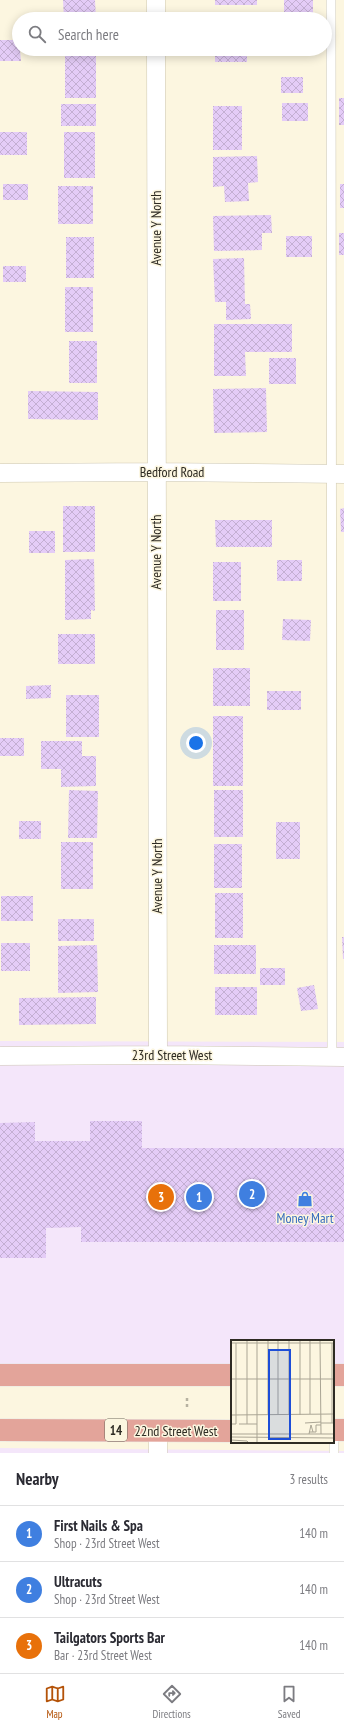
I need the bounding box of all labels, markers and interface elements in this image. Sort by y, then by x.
search box [12,12,332,56]
icon: search [26,23,48,45]
text: Search here [58,25,119,44]
street label: Avenue Y North [147,191,165,265]
street label: Bedford Road [140,463,204,481]
street label: Avenue Y North [147,515,165,589]
your location [186,733,206,753]
street label: Avenue Y North [148,839,166,913]
street label: 23rd Street West [132,1046,212,1064]
pin: 2 [239,1179,265,1209]
pin: 3 [148,1182,174,1212]
pin: 1 [186,1182,212,1212]
shop icon: Money Mart [296,1190,314,1208]
place label: Money Mart [276,1209,334,1227]
inset map [231,1340,334,1443]
road number: 14 [105,1419,127,1441]
street label: 22nd Street West [135,1422,218,1440]
text: Nearby [16,1468,59,1490]
text: 3 results [289,1471,328,1488]
text: First Nails & Spa [54,1516,143,1535]
text: 1 [26,1525,32,1542]
text: 140 m [299,1525,328,1542]
text: Shop · 23rd Street West [54,1535,160,1552]
text: Ultracuts [54,1572,102,1591]
text: 2 [26,1581,32,1598]
text: 140 m [299,1581,328,1598]
text: Shop · 23rd Street West [54,1591,160,1608]
text: Tailgators Sports Bar [54,1628,165,1647]
text: 3 [26,1637,32,1654]
text: 140 m [299,1637,328,1654]
text: Bar · 23rd Street West [54,1647,152,1664]
tab: Map [44,1683,66,1721]
tab: Directions [153,1683,191,1721]
tab: Saved [278,1683,300,1721]

